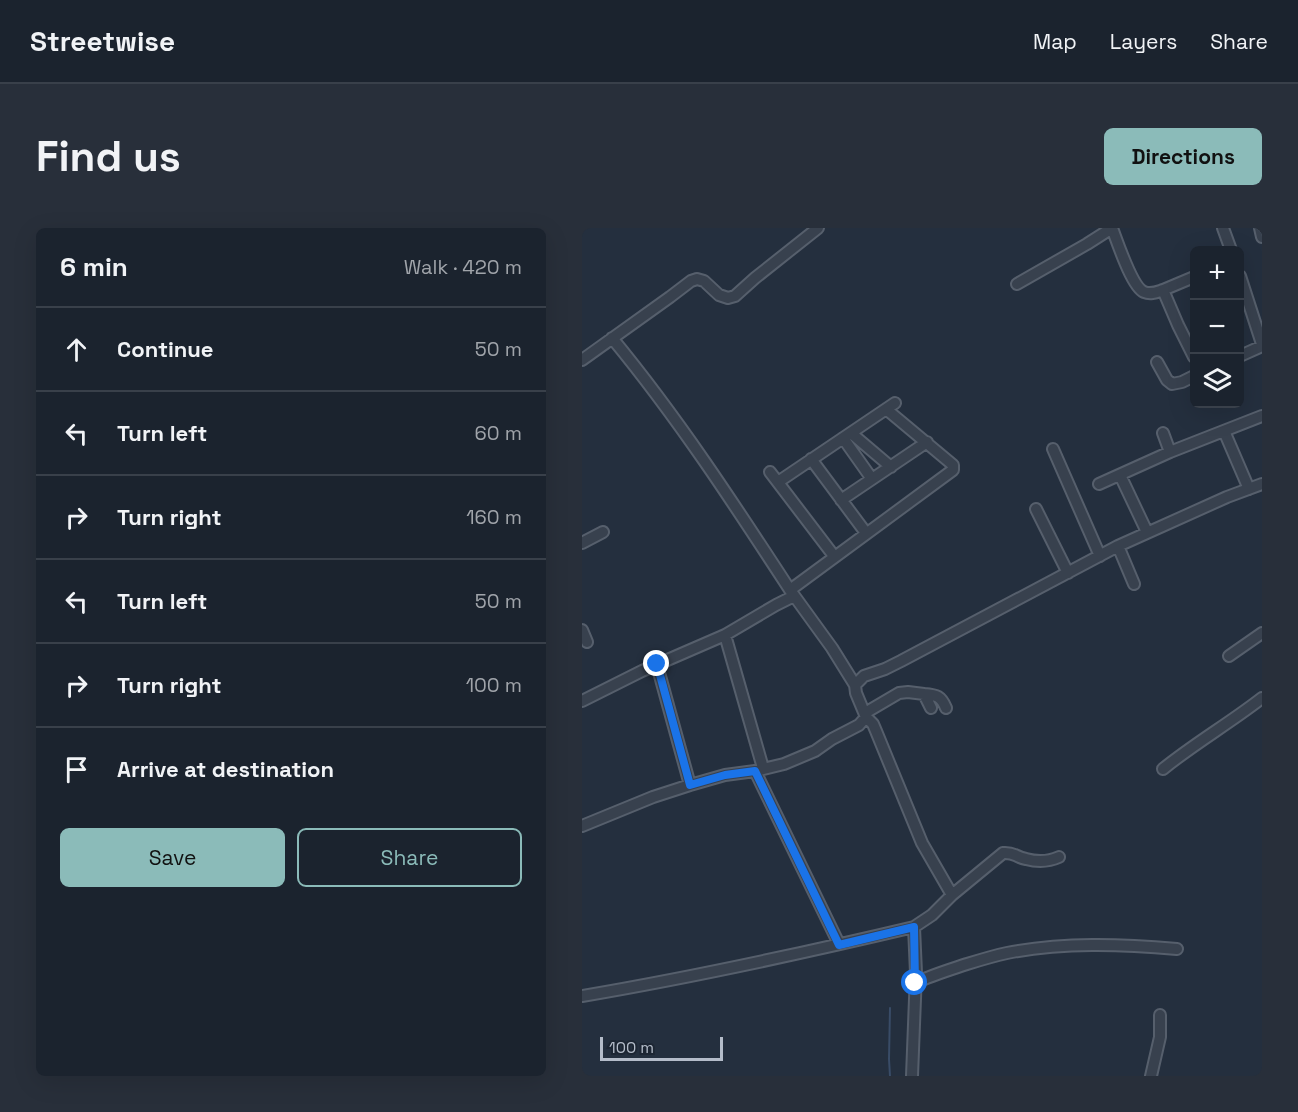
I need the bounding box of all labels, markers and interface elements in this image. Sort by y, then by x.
text: Streetwise [30,23,175,59]
text: Map [1033,28,1077,55]
text: Layers [1110,28,1177,55]
text: Share [1210,28,1268,55]
button: Directions [1104,128,1262,185]
text: Find us [36,130,181,183]
map controls [1190,246,1244,408]
button: + [1190,246,1244,300]
text: 6 min [60,250,128,284]
text: Walk · 420 m [404,254,522,280]
button: − [1190,300,1244,354]
icon: ahead [60,333,93,366]
text: Continue [117,335,213,363]
text: 50 m [475,336,522,362]
button: layers [1190,354,1244,408]
icon: left [60,417,93,450]
text: Turn left [117,419,207,447]
text: 60 m [475,420,522,446]
icon: right [60,501,93,534]
text: Turn right [117,503,222,531]
text: 160 m [466,504,522,530]
icon: left [60,585,93,618]
text: Turn left [117,587,207,615]
text: 50 m [475,588,522,614]
route end [643,650,669,676]
icon: right [60,669,93,702]
text: Turn right [117,671,222,699]
text: 100 m [466,672,522,698]
icon: arrive [60,753,93,786]
text: Arrive at destination [117,755,334,783]
button: Save [60,828,285,887]
button: Share [297,828,522,887]
route start [901,969,927,995]
scale bar [600,1034,723,1062]
text: 100 m [609,1037,654,1058]

